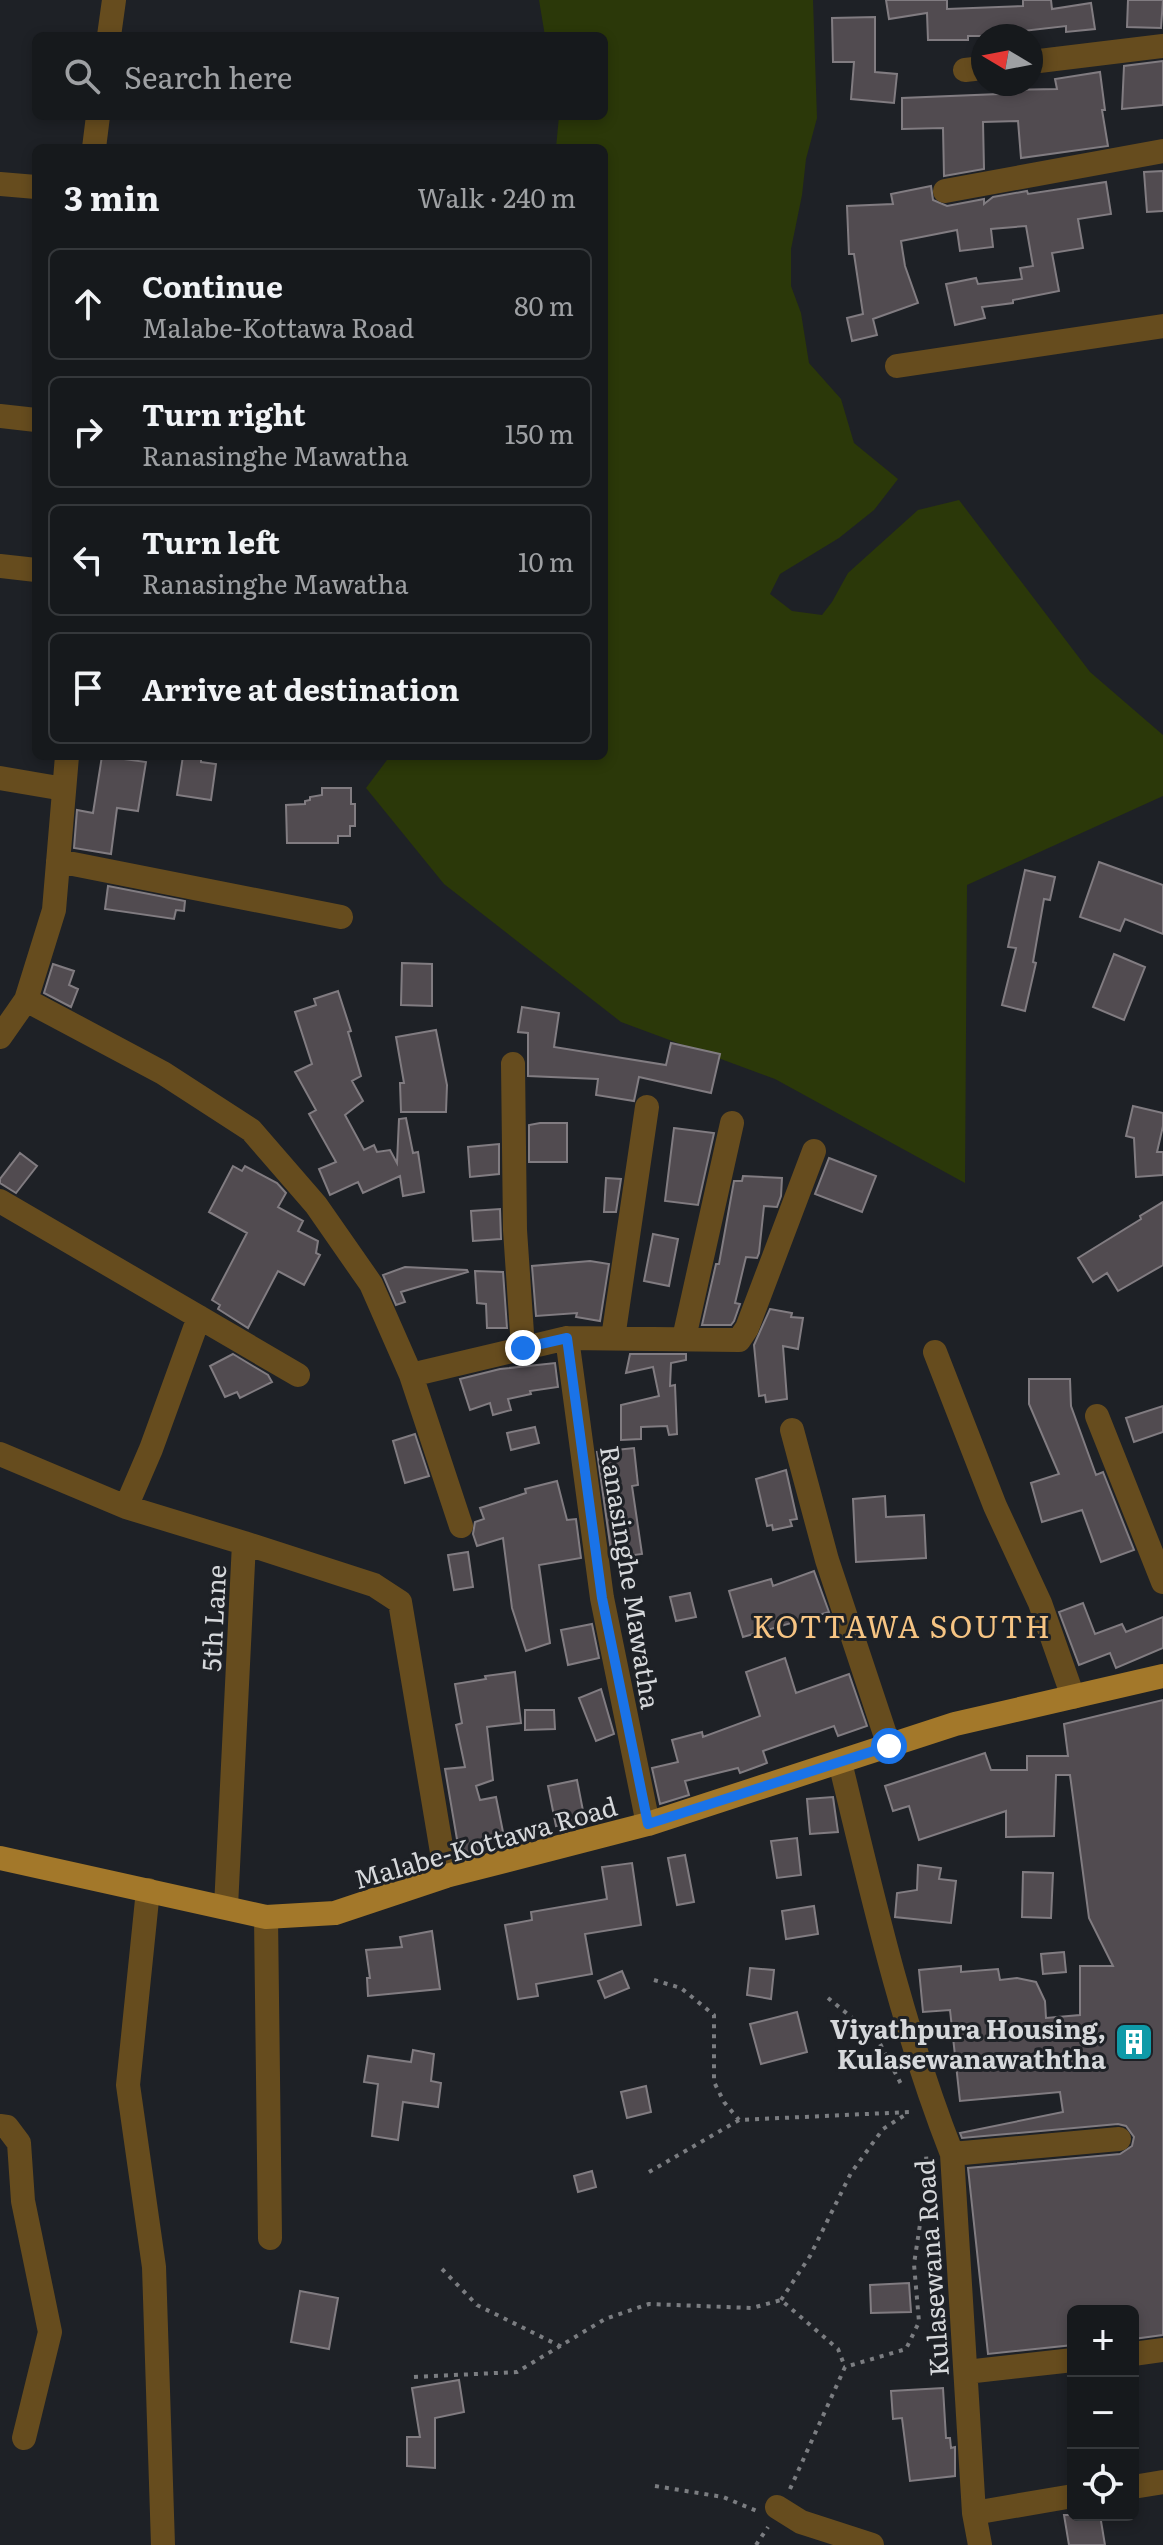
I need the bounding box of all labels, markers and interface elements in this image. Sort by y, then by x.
north arrow [971,24,1043,96]
search box [32,32,608,120]
icon: search [60,54,104,98]
text: Search here [124,54,292,98]
text: 3 min [64,171,160,221]
text: Walk · 240 m [417,177,576,216]
text: Continue [142,263,283,307]
icon: ahead [66,282,110,326]
text: 80 m [514,285,574,324]
text: Malabe-Kottawa Road [142,307,414,346]
text: Turn right [142,391,306,435]
icon: right [66,410,110,454]
text: 150 m [505,413,574,452]
text: Ranasinghe Mawatha [142,435,408,474]
text: Turn left [142,519,280,563]
icon: left [66,538,110,582]
text: 10 m [518,541,574,580]
text: Ranasinghe Mawatha [142,563,408,602]
icon: arrive [66,666,110,710]
text: Arrive at destination [142,666,459,710]
route end [505,1330,541,1366]
street label: Ranasinghe Mawatha [592,1442,672,1712]
street label: 5th Lane [190,1564,234,1672]
district label: KOTTAWA SOUTH [752,1603,1052,1647]
route start [871,1728,907,1764]
street label: Malabe-Kottawa Road [349,1785,621,1897]
place label: Viyathpura Housing, Kulasewanawaththa [830,2008,1106,2077]
building icon: Viyathpura Housing, Kulasewanawaththa [1113,2021,1155,2063]
street label: Kulasewana Road [903,2158,957,2378]
map controls [1067,2305,1139,2521]
button: + [1067,2305,1139,2377]
button: − [1067,2377,1139,2449]
button: locate [1067,2449,1139,2521]

